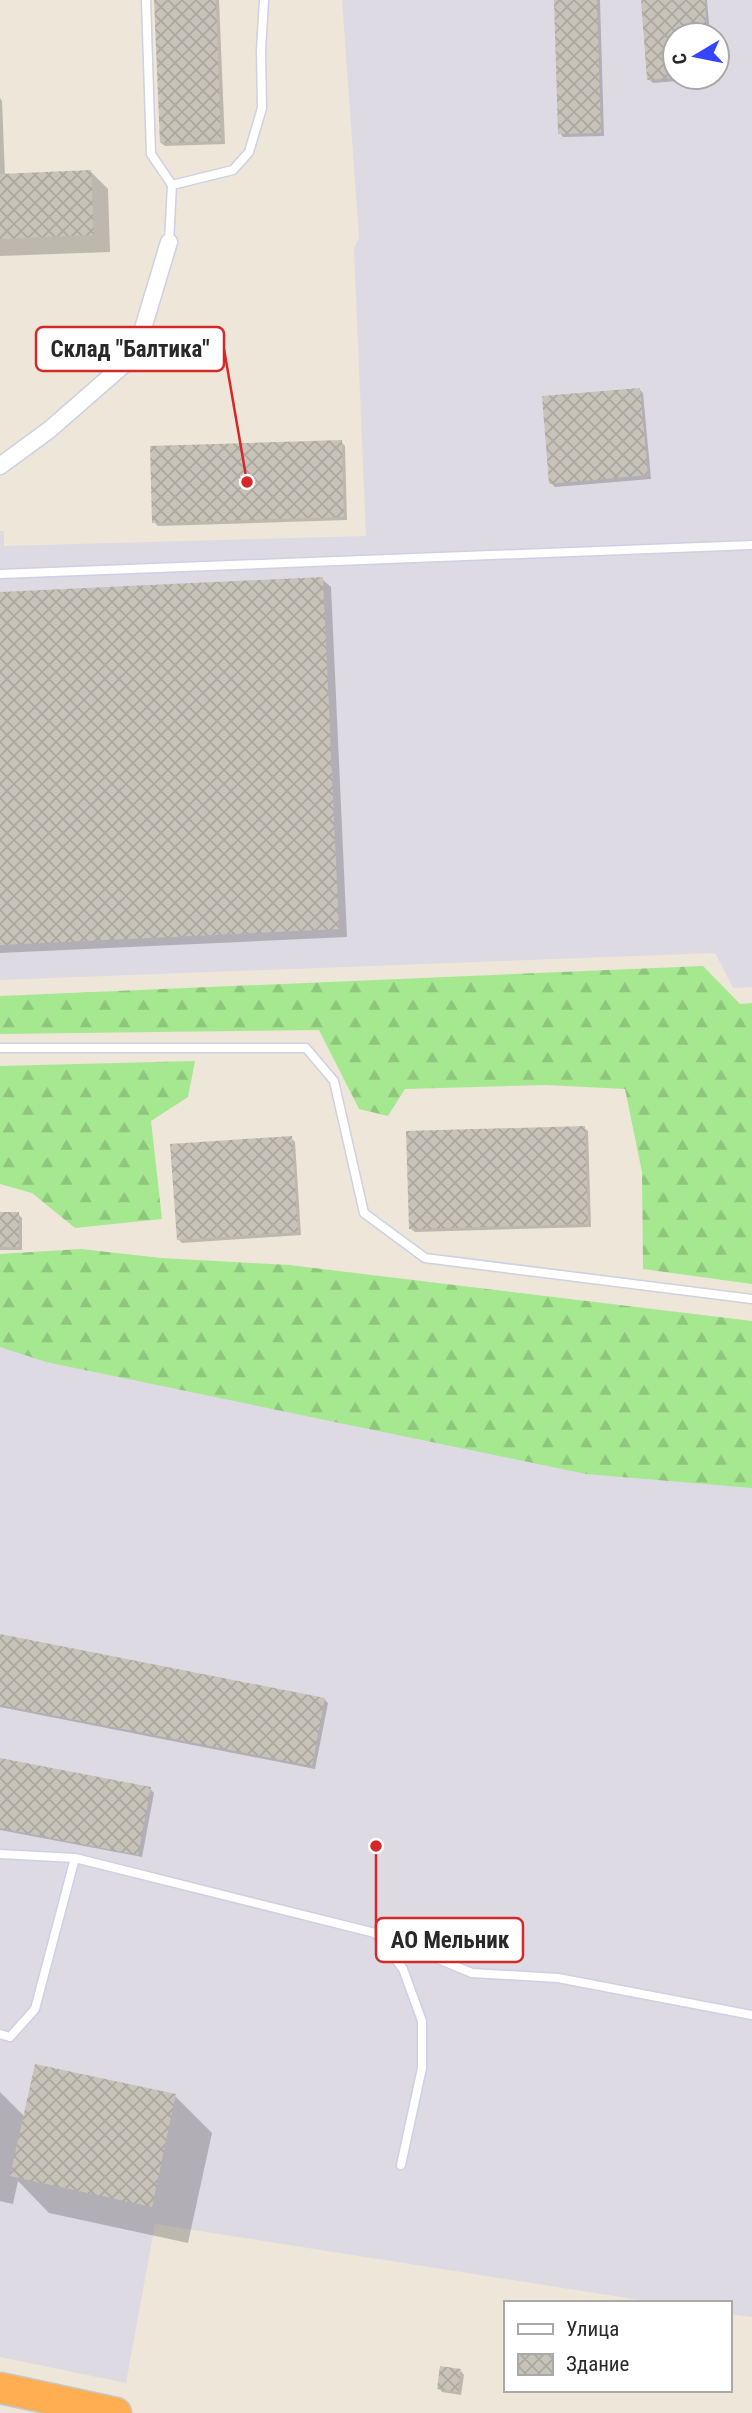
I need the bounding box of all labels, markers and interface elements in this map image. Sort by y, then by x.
north arrow [661,21,731,91]
text: С [667,51,692,66]
callout: Склад "Балтика" [36,327,224,371]
text: Склад "Балтика" [50,336,210,363]
callout: АО Мельник [376,1918,523,1962]
text: АО Мельник [391,1927,510,1954]
legend [504,2301,731,2392]
text: Улица [566,2317,619,2341]
text: Здание [566,2352,630,2376]

